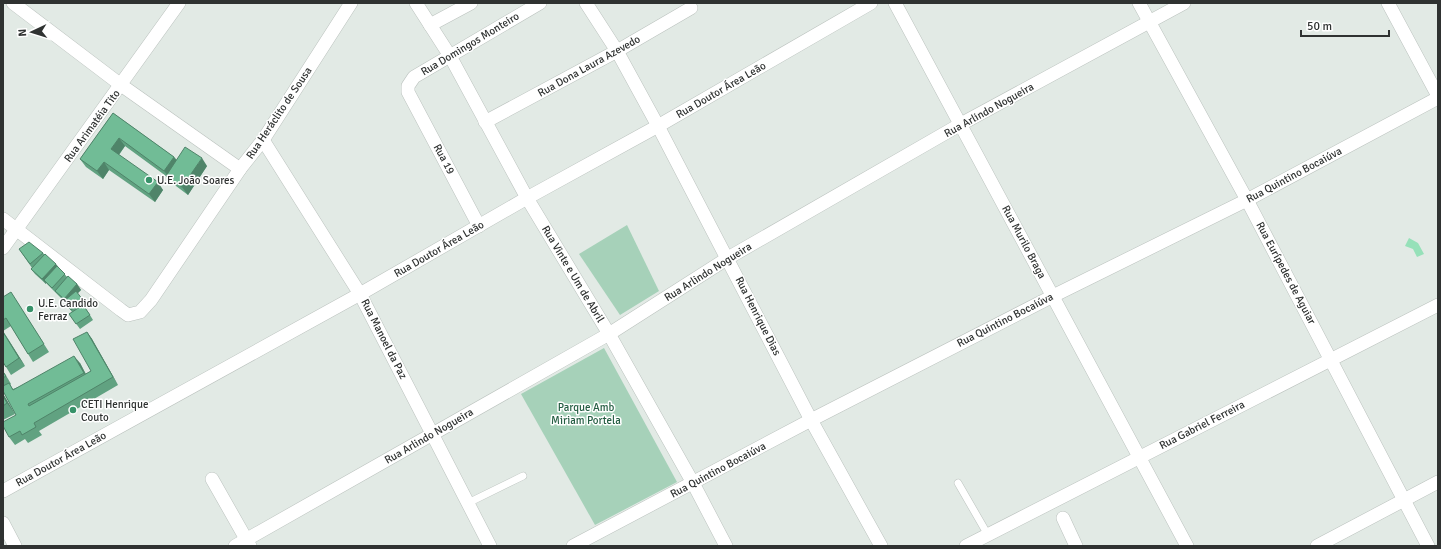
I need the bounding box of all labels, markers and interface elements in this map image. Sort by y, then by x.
street label: Rua Domingos Monteiro [419,9,522,78]
north arrow [12,12,52,52]
scale bar [1301,12,1389,38]
text: 50 m [1307,19,1332,34]
text: N [16,28,29,37]
street label: Rua Dona Laura Azevedo [535,32,643,100]
street label: Rua Doutor Área Leão [673,58,768,121]
street label: Rua Heráclito de Sousa [243,64,315,161]
street label: Rua Arlindo Nogueira [942,80,1036,140]
street label: Rua Arimatéia Tito [61,87,123,165]
street label: Rua 19 [431,142,457,176]
street label: Rua Quintino Bocaiúva [1244,144,1344,206]
place label: U.E. João Soares [157,174,235,187]
marker: U.E. João Soares [144,175,154,185]
street label: Rua Murilo Braga [999,203,1049,281]
street label: Rua Doutor Área Leão [391,217,486,280]
street label: Rua Eurípedes de Aguiar [1253,219,1319,327]
street label: Rua Vinte e Um de Abril [539,223,607,325]
street label: Rua Arlindo Nogueira [662,240,754,304]
street label: Rua Henrique Dias [733,274,784,358]
street label: Rua Quintino Bocaiúva [955,290,1056,350]
place label: U.E. Candido Ferraz [38,297,98,323]
street label: Rua Manoel da Paz [358,297,410,381]
marker: U.E. Candido Ferraz [25,304,35,314]
place label: CETI Henrique Couto [81,398,148,424]
street label: Rua Gabriel Ferreira [1157,398,1247,452]
park label: Parque Amb Miriam Portela [551,401,621,427]
marker: CETI Henrique Couto [68,405,78,415]
street label: Rua Arlindo Nogueira [382,405,476,467]
street label: Rua Doutor Área Leão [13,428,109,489]
street label: Rua Quintino Bocaiúva [668,439,768,501]

